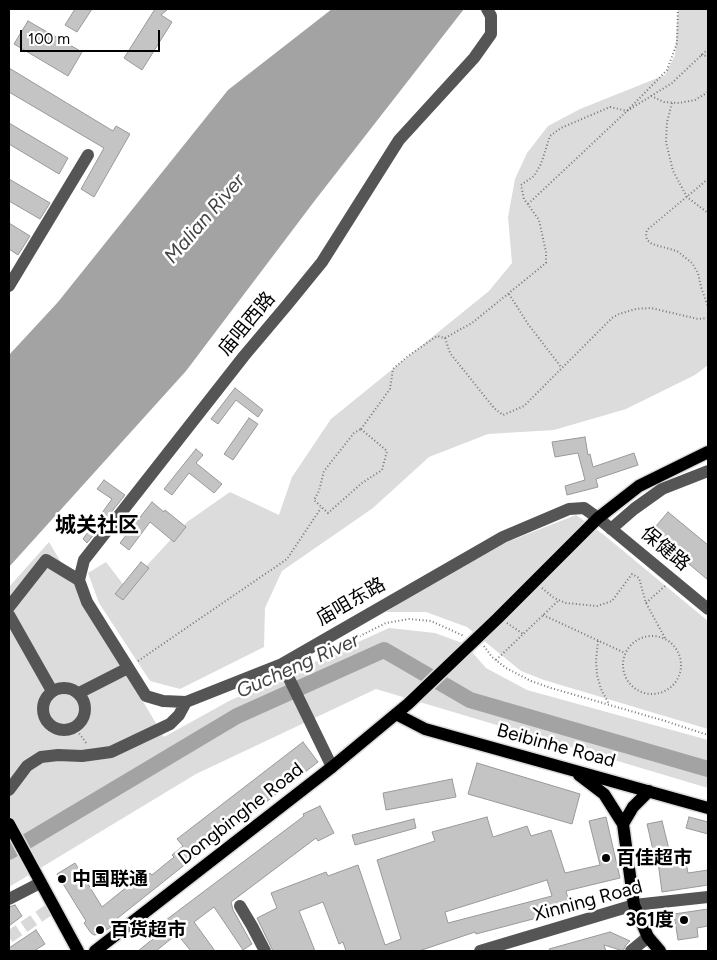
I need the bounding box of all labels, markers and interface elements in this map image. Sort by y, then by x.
scale bar [22,20,162,52]
text: 100 m [28,30,70,48]
water label: Malian River [160,169,250,269]
street label: 庙咀西路 [214,288,280,360]
district label: 城关社区 [55,513,139,539]
street label: 保健路 [636,522,694,576]
street label: 庙咀东路 [312,573,390,631]
water label: Gucheng River [233,628,363,704]
street label: Beibinhe Road [494,719,618,773]
street label: Dongbinghe Road [174,758,308,870]
place label: 百佳超市 [616,847,692,869]
marker: 百佳超市 [600,852,612,864]
place label: 中国联通 [72,868,148,890]
marker: 中国联通 [56,873,68,885]
street label: Xinning Road [531,876,645,926]
place label: 361度 [625,909,674,931]
marker: 361度 [678,914,690,926]
place label: 百货超市 [110,919,186,941]
marker: 百货超市 [94,924,106,936]

